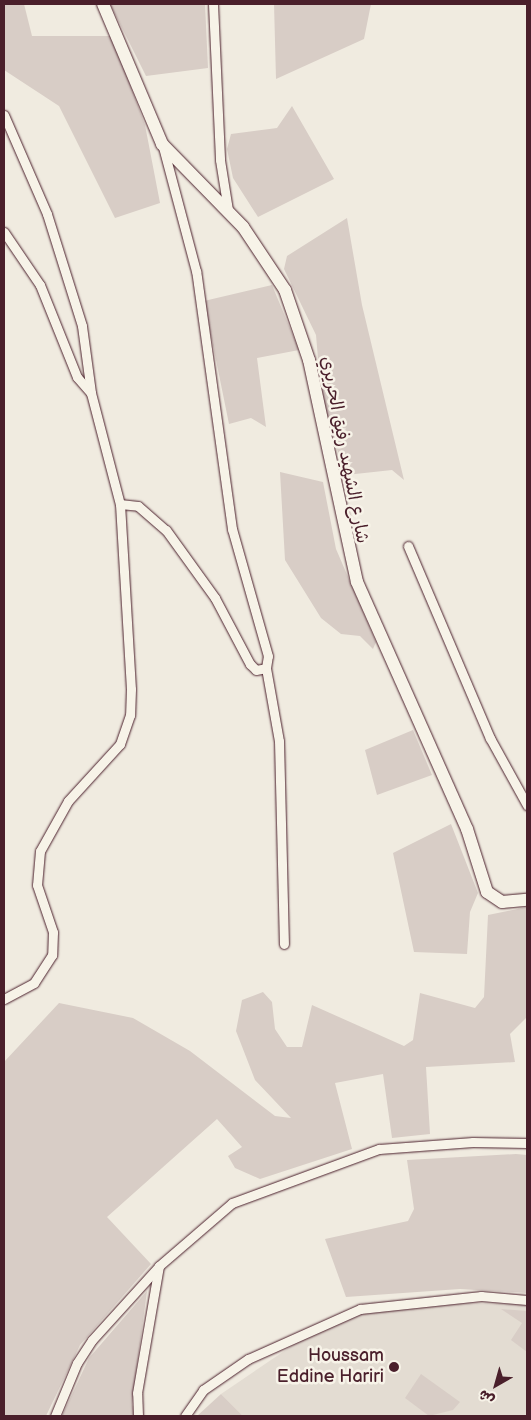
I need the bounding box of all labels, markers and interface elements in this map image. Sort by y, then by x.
street label: شارع الشهيد رفيق الحريري [315,355,373,545]
place label: Houssam Eddine Hariri [277,1346,384,1388]
north arrow [471,1360,521,1410]
marker: Houssam Eddine Hariri [388,1361,400,1373]
text: ش [475,1386,498,1409]

